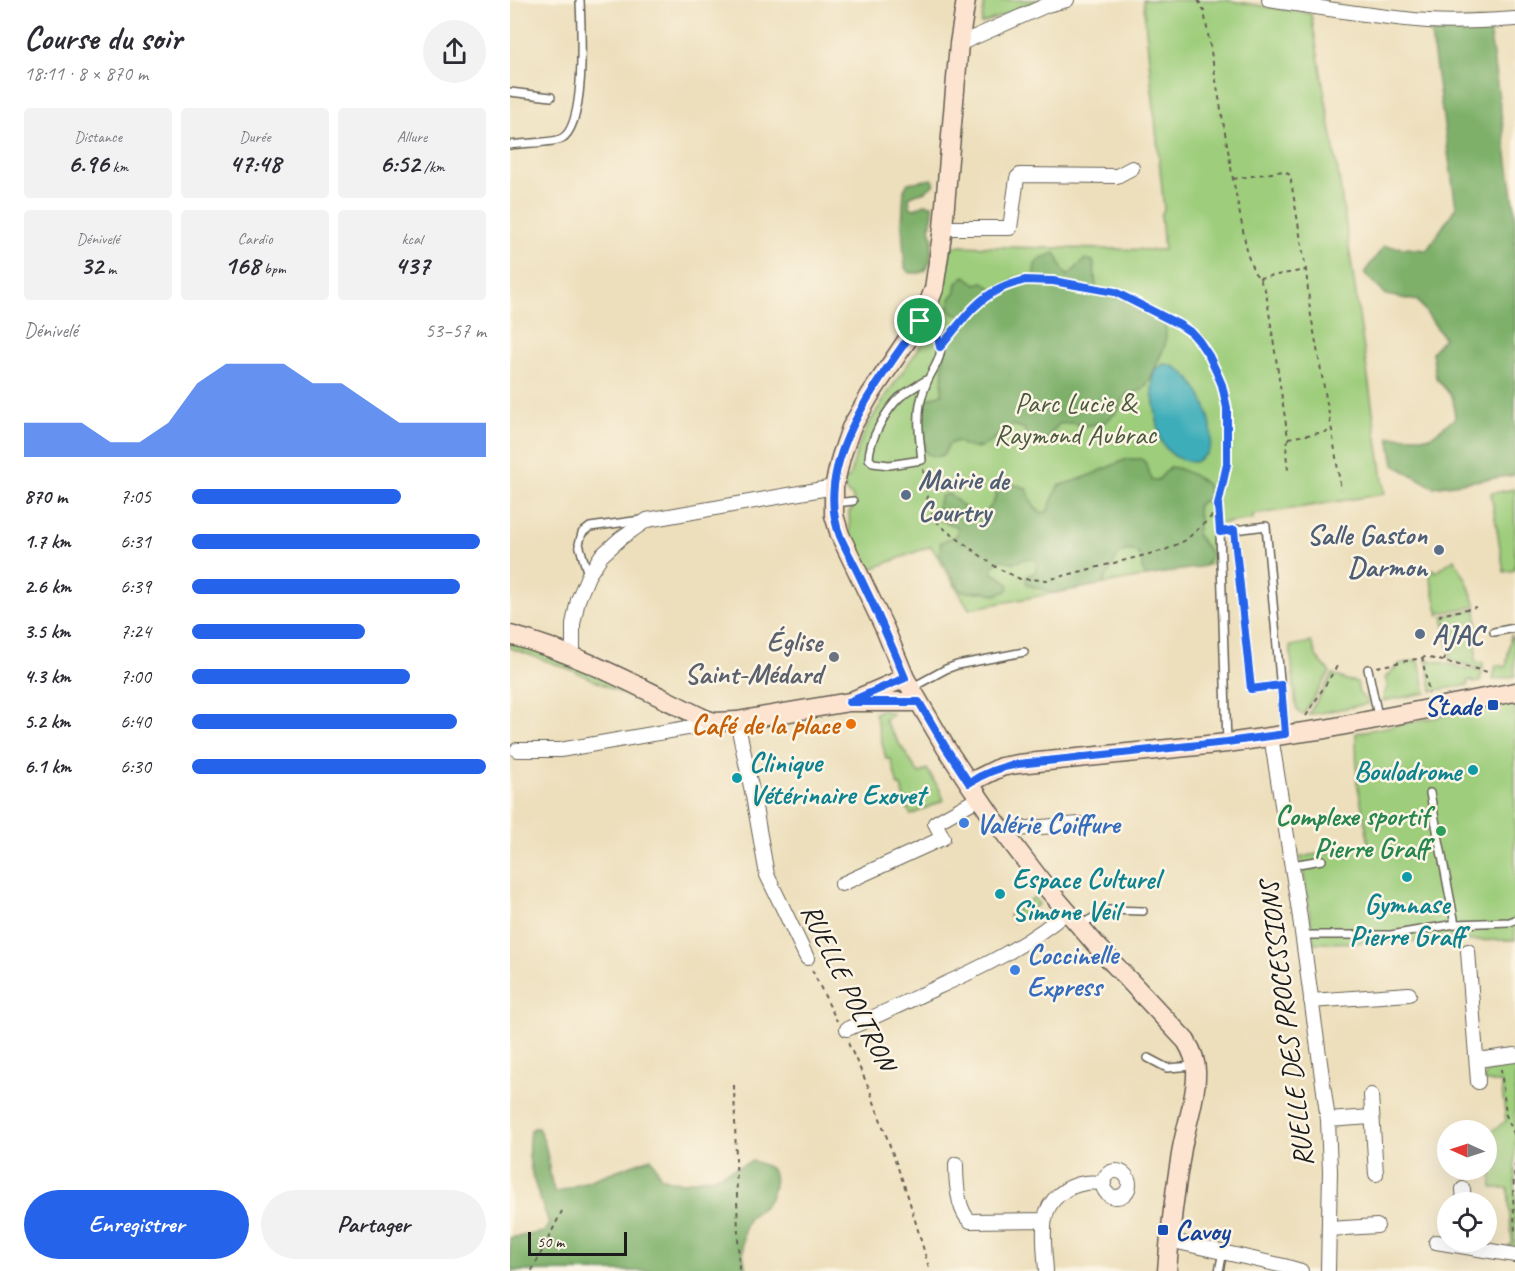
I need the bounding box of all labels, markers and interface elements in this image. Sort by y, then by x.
text: Course du soir [24,17,182,59]
button: share [423,20,486,83]
text: 18:11 · 8 × 870 m [24,61,148,86]
text: Distance [74,127,122,147]
text: Durée [239,127,271,147]
text: Allure [397,127,427,147]
text: 6.96 [68,147,109,180]
text: 47:48 [229,147,281,180]
text: 6:52 [379,147,420,180]
text: km [109,157,128,177]
text: /km [420,157,445,177]
text: Dénivelé [76,229,120,249]
text: Cardio [237,229,273,249]
text: kcal [401,229,423,249]
text: 32 [80,249,103,282]
text: 168 [224,249,260,282]
text: 437 [395,249,430,282]
text: m [103,259,116,279]
text: bpm [260,259,286,279]
pin [894,295,945,346]
icon: arrive [903,304,936,337]
text: Dénivelé [24,318,78,343]
text: 53–57 m [425,318,486,343]
park label: Parc Lucie & Raymond Aubrac [994,385,1158,452]
place label: Mairie de Courtry [918,462,1011,529]
text: 870 m [24,484,67,509]
text: 7:05 [120,484,151,509]
marker: Mairie de Courtry [899,488,913,502]
place label: Salle Gaston Darmon [1307,517,1429,584]
text: 1.7 km [24,529,70,554]
text: 6:31 [120,529,151,554]
marker: Salle Gaston Darmon [1432,543,1446,557]
text: 2.6 km [24,574,71,599]
text: 6:39 [120,574,151,599]
place label: AJAC [1432,617,1487,652]
text: 3.5 km [24,619,70,644]
text: 7:24 [120,619,151,644]
place label: Église Saint-Médard [685,624,827,691]
marker: AJAC [1413,627,1427,641]
marker: Église Saint-Médard [827,650,841,664]
text: 4.3 km [24,664,71,689]
text: 7:00 [120,664,151,689]
place label: Stade [1424,688,1484,723]
marker: Stade [1486,698,1500,712]
place label: Café de la place [692,707,842,742]
text: 5.2 km [24,709,70,734]
text: 6:40 [120,709,151,734]
marker: Café de la place [844,717,858,731]
place label: Clinique Vétérinaire Exovet [749,745,930,812]
place label: Boulodrome [1354,753,1464,788]
text: 6.1 km [24,754,71,779]
text: 6:30 [120,754,151,779]
marker: Boulodrome [1466,763,1480,777]
marker: Clinique Vétérinaire Exovet [730,771,744,785]
place label: Complexe sportif Pierre Graff [1275,798,1436,865]
place label: Valérie Coiffure [976,806,1122,841]
marker: Valérie Coiffure [957,816,971,830]
marker: Complexe sportif Pierre Graff [1434,824,1448,838]
place label: Espace Culturel Simone Veil [1012,861,1165,928]
marker: Gymnase Pierre Graff [1400,870,1414,884]
street label: RUELLE DES PROCESSIONS [1251,875,1321,1169]
place label: Gymnase Pierre Graff [1350,886,1470,953]
marker: Espace Culturel Simone Veil [993,887,1007,901]
street label: RUELLE POLTRON [794,898,906,1080]
place label: Coccinelle Express [1027,937,1120,1004]
marker: Coccinelle Express [1008,963,1022,977]
north arrow [1437,1120,1497,1180]
map controls [1437,1120,1497,1252]
button: Enregistrer [24,1190,249,1259]
button: Partager [261,1190,486,1259]
button: locate [1437,1192,1497,1252]
place label: Cavoy [1175,1213,1232,1249]
marker: Cavoy [1156,1223,1170,1237]
scale bar [528,1229,627,1256]
text: 50 m [537,1232,564,1252]

